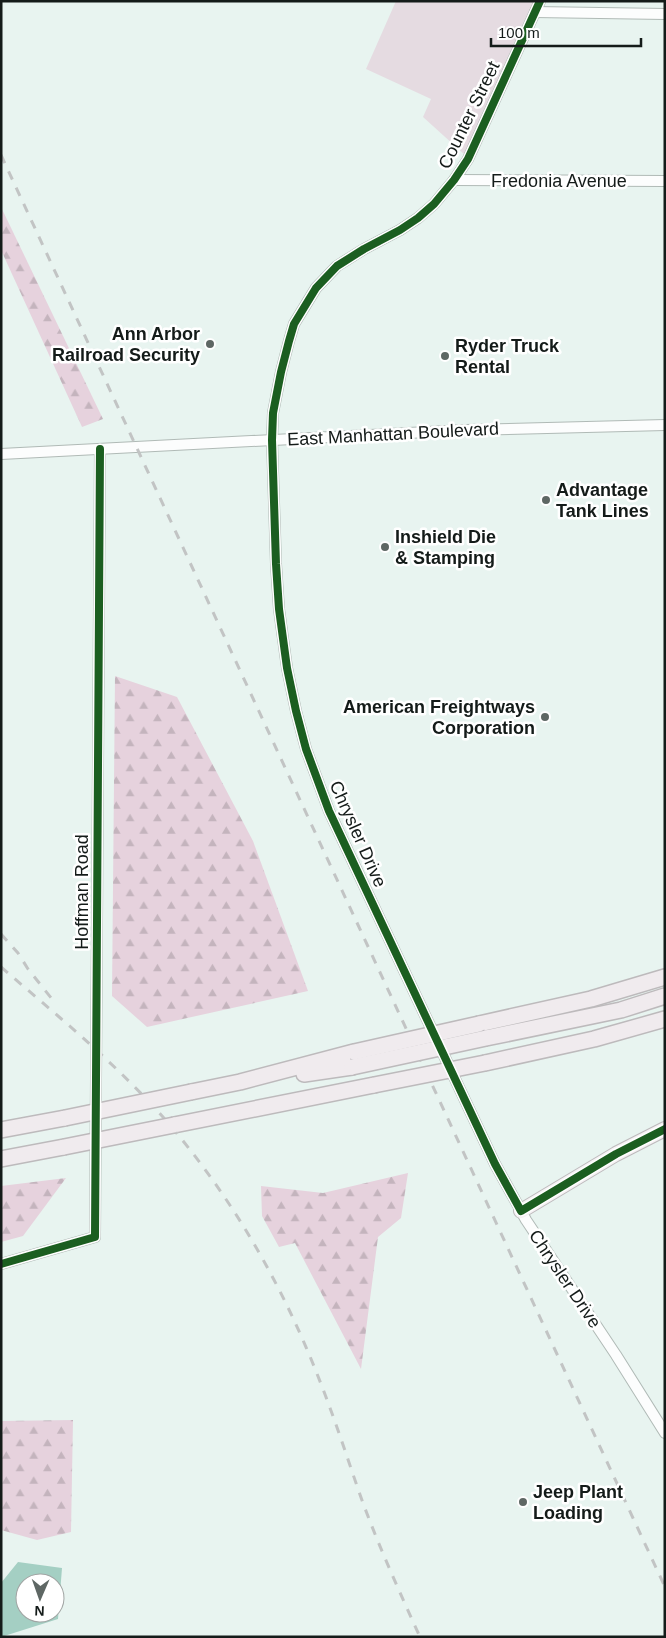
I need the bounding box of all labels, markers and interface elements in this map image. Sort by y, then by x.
scale bar [491,15,641,47]
text: 100 m [498,24,540,41]
street label: Counter Street [434,58,504,172]
street label: Fredonia Avenue [491,171,627,191]
place label: Ann Arbor Railroad Security [52,324,200,365]
place label: Ryder Truck Rental [455,336,560,377]
marker: Ann Arbor Railroad Security [204,338,216,350]
marker: Ryder Truck Rental [439,350,451,362]
street label: East Manhattan Boulevard [287,418,499,450]
place label: Advantage Tank Lines [556,480,649,521]
marker: Advantage Tank Lines [540,494,552,506]
place label: Inshield Die & Stamping [395,527,496,568]
marker: Inshield Die & Stamping [379,541,391,553]
place label: American Freightways Corporation [343,697,535,738]
marker: American Freightways Corporation [539,711,551,723]
street label: Chrysler Drive [326,778,390,890]
street label: Hoffman Road [72,834,92,950]
street label: Chrysler Drive [525,1226,605,1332]
place label: Jeep Plant Loading [533,1482,623,1523]
marker: Jeep Plant Loading [517,1496,529,1508]
north arrow [15,1573,65,1623]
text: N [34,1603,45,1619]

